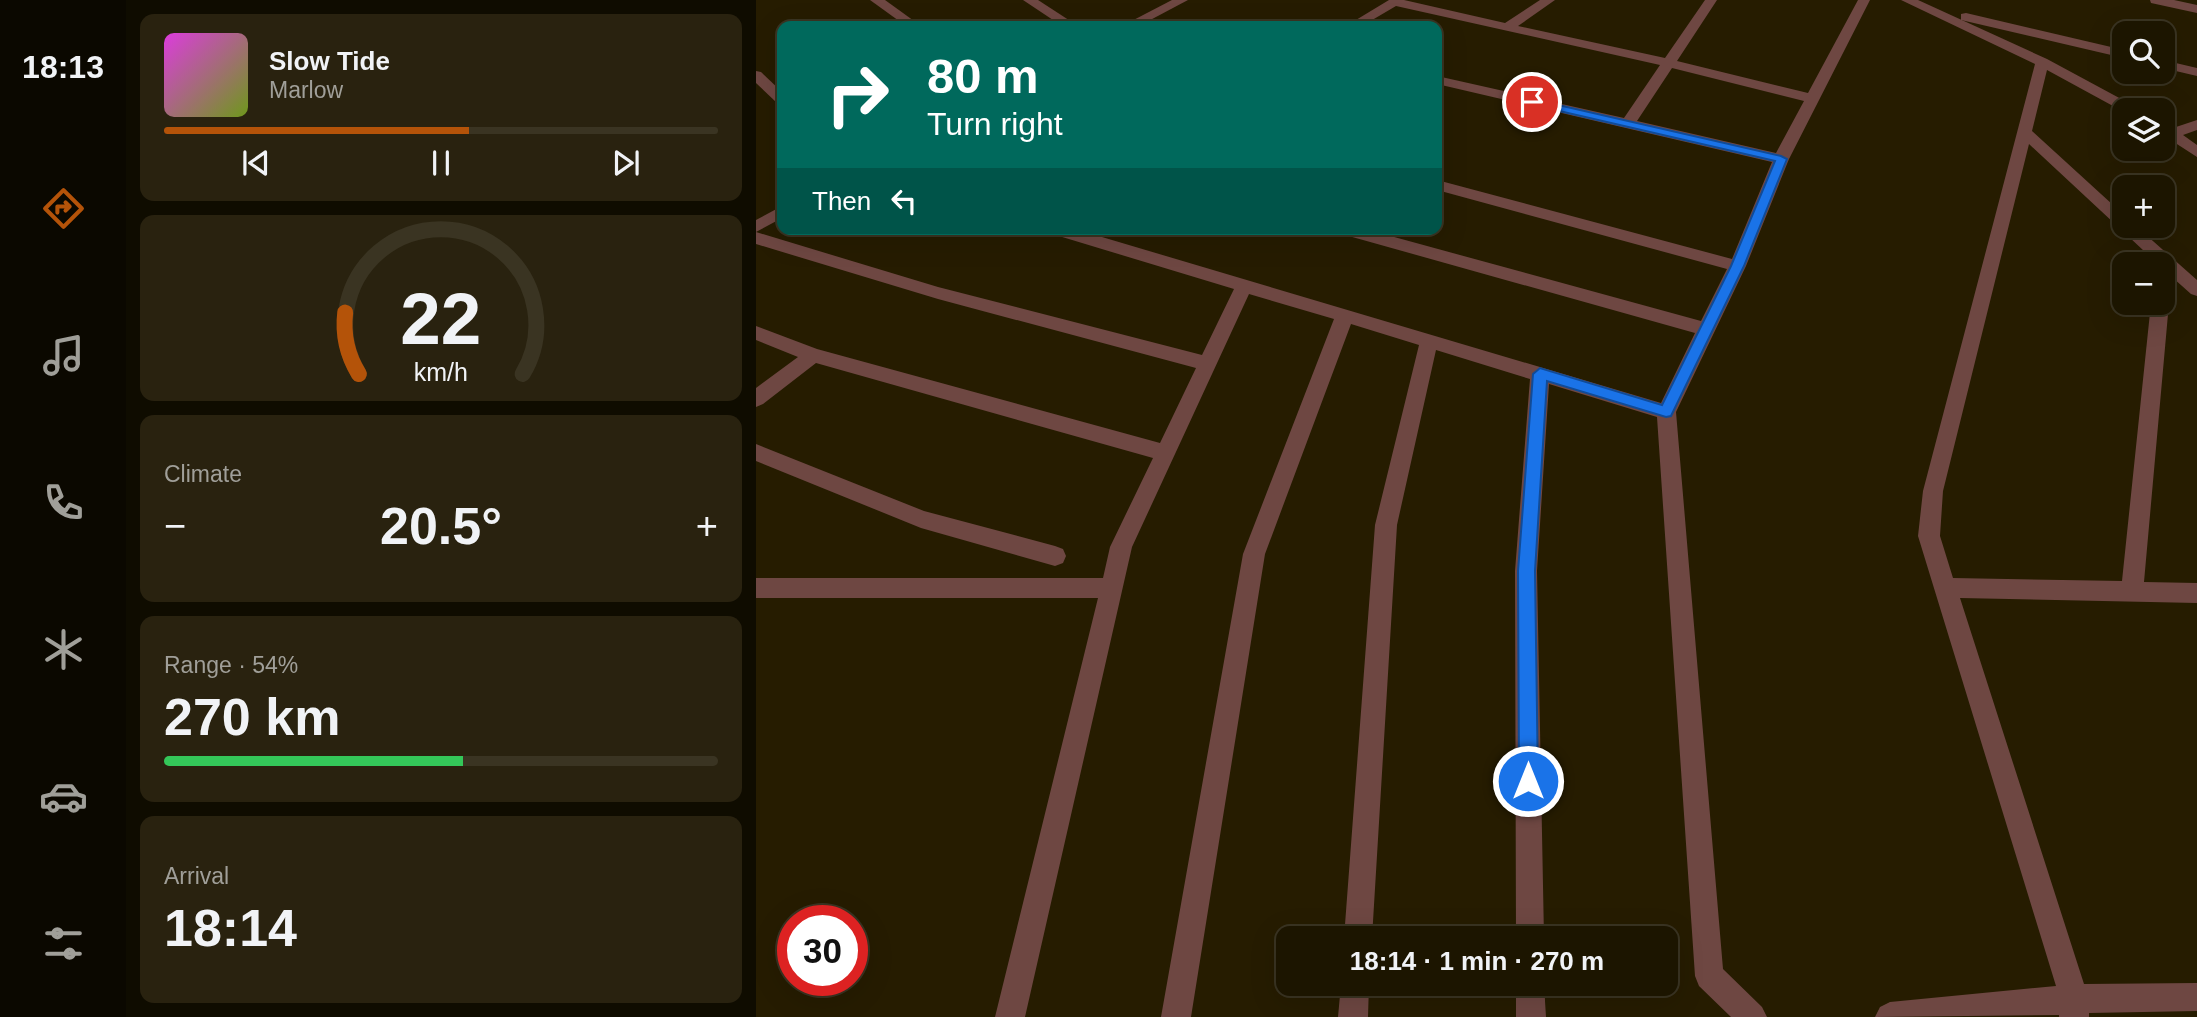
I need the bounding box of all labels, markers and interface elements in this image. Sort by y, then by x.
map controls [2112,21,2175,315]
button: search [2112,21,2175,84]
text: Slow Tide [269,46,390,76]
text: 18:13 [22,49,104,85]
icon: right [812,49,903,140]
text: 80 m [927,49,1039,103]
pin [1502,72,1562,132]
text: Marlow [269,77,343,103]
icon: arrive [1513,83,1551,121]
button: layers [2112,98,2175,161]
text: Turn right [927,106,1063,142]
icon: previous [237,144,275,182]
icon: pause [422,144,460,182]
icon: next [607,144,645,182]
button: + [2112,175,2175,238]
icon: left [885,182,923,220]
icon: directions [39,184,88,233]
text: Then [812,186,871,216]
button: − [2112,252,2175,315]
text: 22 [401,278,481,359]
icon: music [39,331,88,380]
text: km/h [414,358,468,386]
text: Climate [164,461,242,487]
icon: phone [39,478,88,527]
text: 20.5° [380,497,502,555]
text: − [164,505,186,547]
text: + [696,505,718,547]
icon: climate [39,625,88,674]
text: Range · 54% [164,652,298,678]
text: 270 km [164,688,340,746]
position arrow [1491,744,1565,818]
icon: car [39,772,88,821]
text: Arrival [164,863,229,889]
text: 18:14 [164,899,297,957]
speed limit sign: 30 [777,905,868,996]
icon: filters [39,919,88,968]
text: 18:14 · 1 min · 270 m [1350,946,1604,976]

